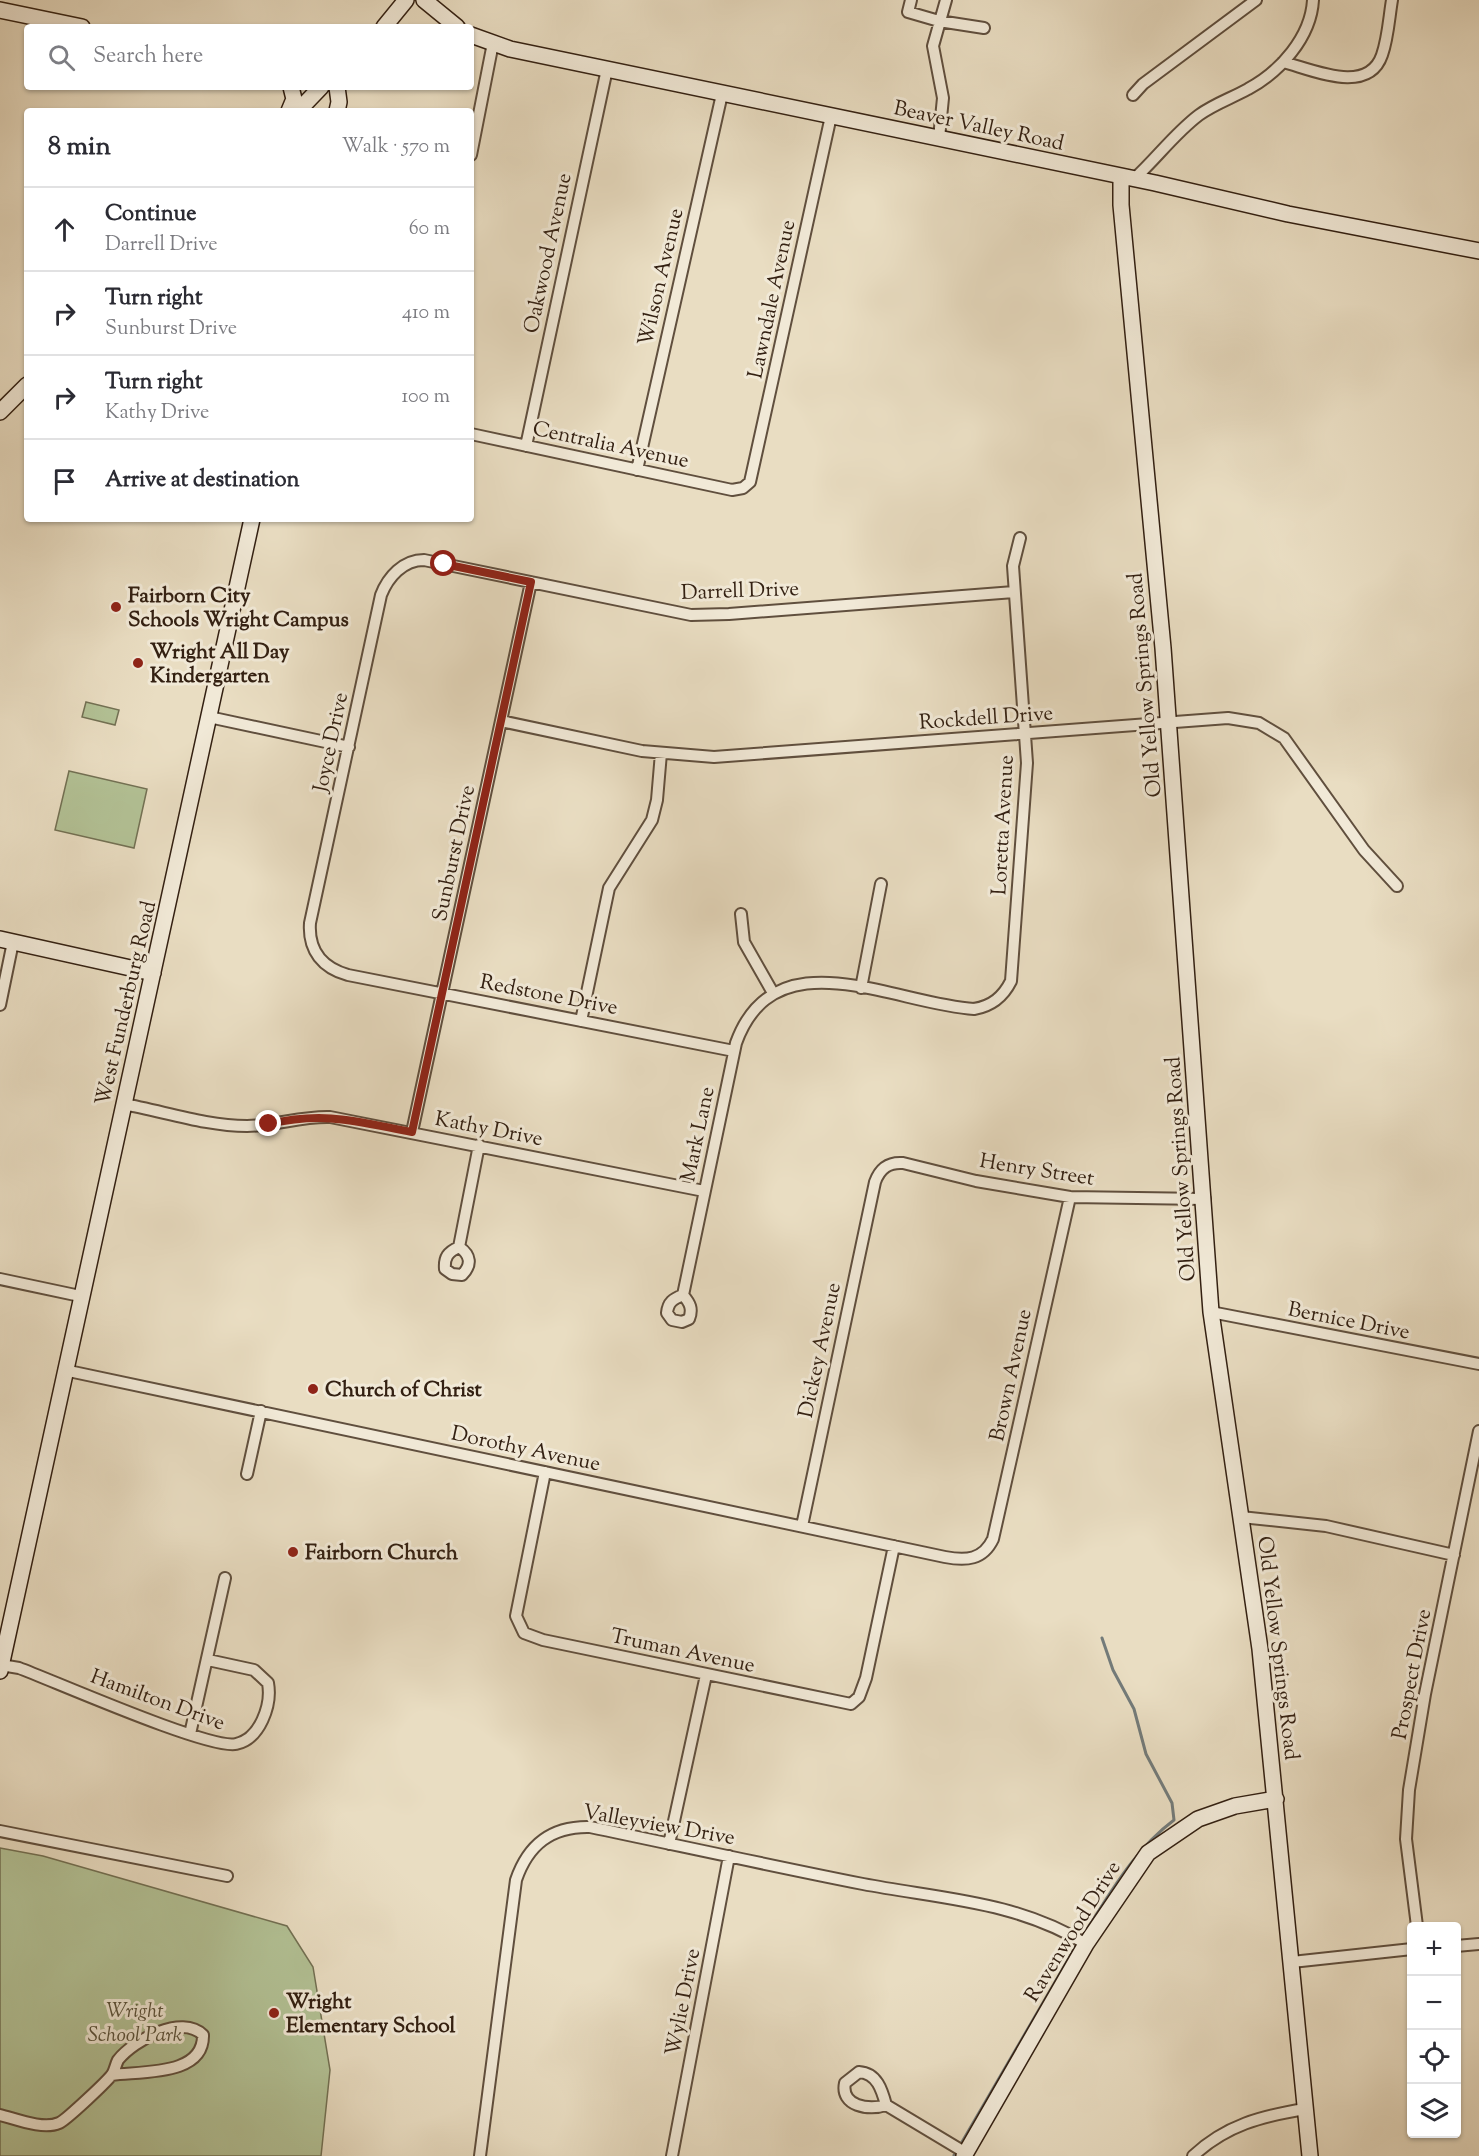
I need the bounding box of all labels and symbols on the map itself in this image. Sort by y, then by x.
street label: Beaver Valley Road [891,94,1067,160]
street label: Oakwood Avenue [517,170,581,336]
street label: Wilson Avenue [632,206,692,349]
street label: Lawndale Avenue [741,217,804,382]
street label: Centralia Avenue [530,415,692,477]
route start [430,550,456,576]
street label: Old Yellow Springs Road [1121,571,1171,798]
street label: Darrell Drive [680,575,800,609]
place label: Fairborn City Schools Wright Campus [128,582,349,636]
marker: Fairborn City Schools Wright Campus [109,600,123,614]
place label: Wright All Day Kindergarten [150,638,290,692]
marker: Wright All Day Kindergarten [131,656,145,670]
street label: Joyce Drive [307,690,357,796]
street label: Rockdell Drive [918,699,1054,739]
street label: Loretta Avenue [985,754,1023,896]
street label: Sunburst Drive [426,782,484,924]
street label: West Funderburg Road [89,898,165,1109]
street label: Redstone Drive [477,968,620,1024]
street label: Old Yellow Springs Road [1159,1055,1205,1282]
street label: Mark Lane [674,1084,724,1185]
street label: Kathy Drive [432,1105,545,1155]
route end [255,1110,281,1136]
street label: Henry Street [977,1147,1096,1195]
street label: Dickey Avenue [792,1280,850,1421]
street label: Bernice Drive [1285,1295,1412,1348]
street label: Brown Avenue [983,1306,1041,1444]
place label: Church of Christ [325,1376,483,1406]
marker: Church of Christ [306,1382,320,1396]
street label: Dorothy Avenue [448,1420,603,1480]
street label: Old Yellow Springs Road [1248,1535,1306,1762]
place label: Fairborn Church [305,1539,459,1569]
marker: Fairborn Church [286,1545,300,1559]
street label: Prospect Drive [1386,1607,1440,1742]
street label: Truman Avenue [608,1622,758,1682]
street label: Hamilton Drive [86,1663,229,1739]
street label: Valleyview Drive [580,1798,737,1854]
street label: Ravenwood Drive [1018,1856,1129,2008]
street label: Wylie Drive [659,1946,709,2059]
place label: Wright Elementary School [286,1988,456,2042]
park label: Wright School Park [88,1997,183,2051]
marker: Wright Elementary School [267,2006,281,2020]

